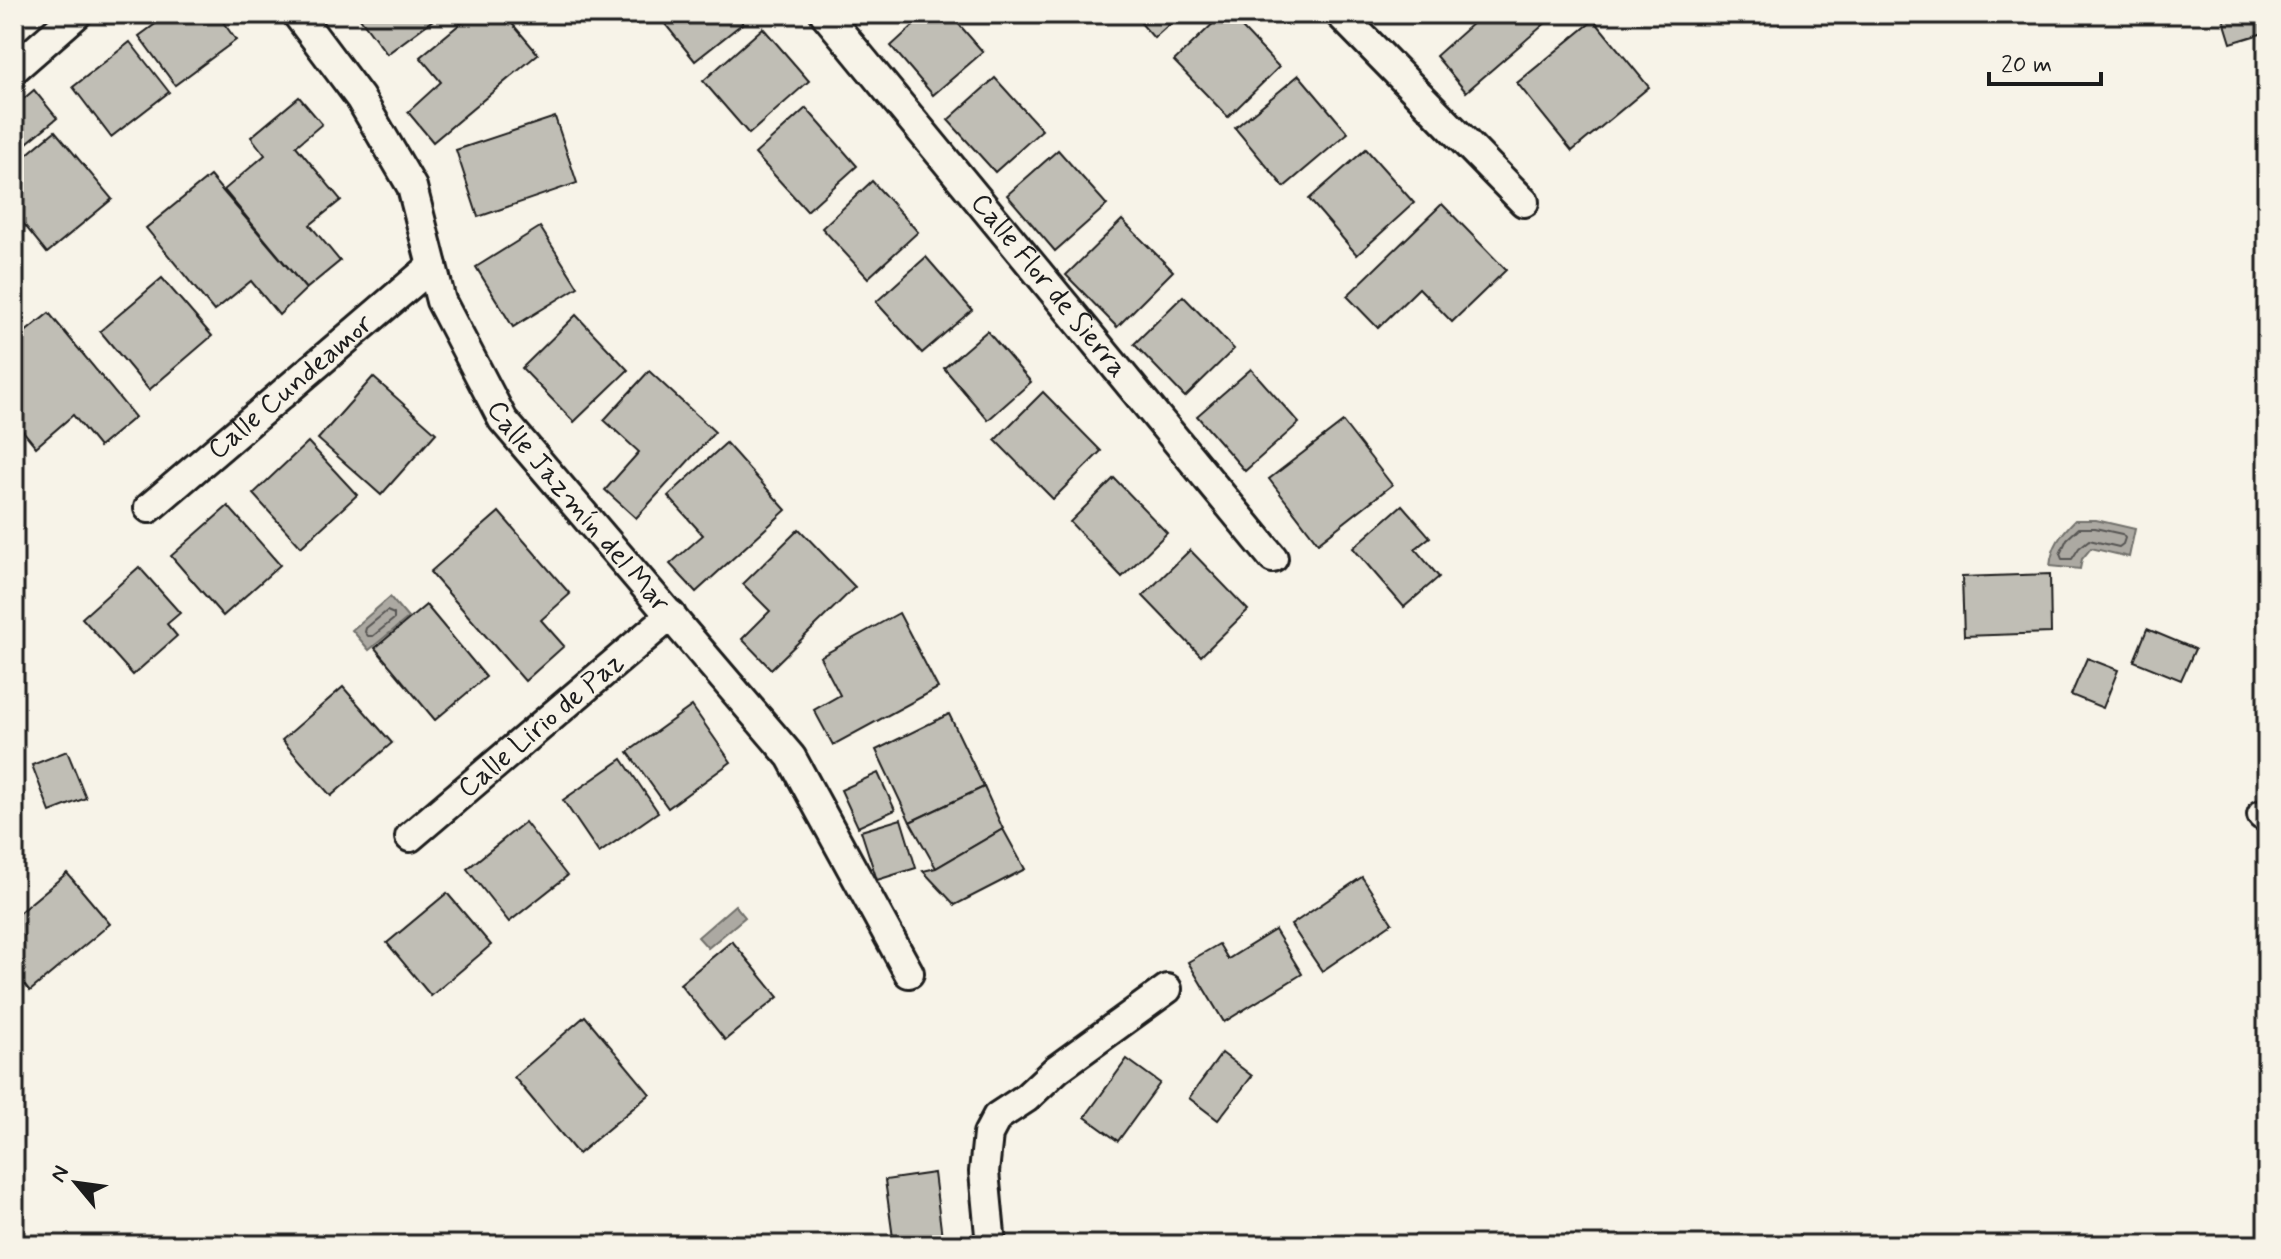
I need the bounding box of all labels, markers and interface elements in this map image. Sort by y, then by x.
scale bar [1989,36,2101,86]
text: 20 m [2001,50,2052,81]
street label: Calle Flor de Sierra [962,186,1136,386]
street label: Calle Cundeamor [200,306,381,468]
street label: Calle Jazmín del Mar [478,394,678,621]
street label: Calle Lirio de Paz [450,644,632,807]
north arrow [36,1143,116,1223]
text: N [44,1161,76,1187]

